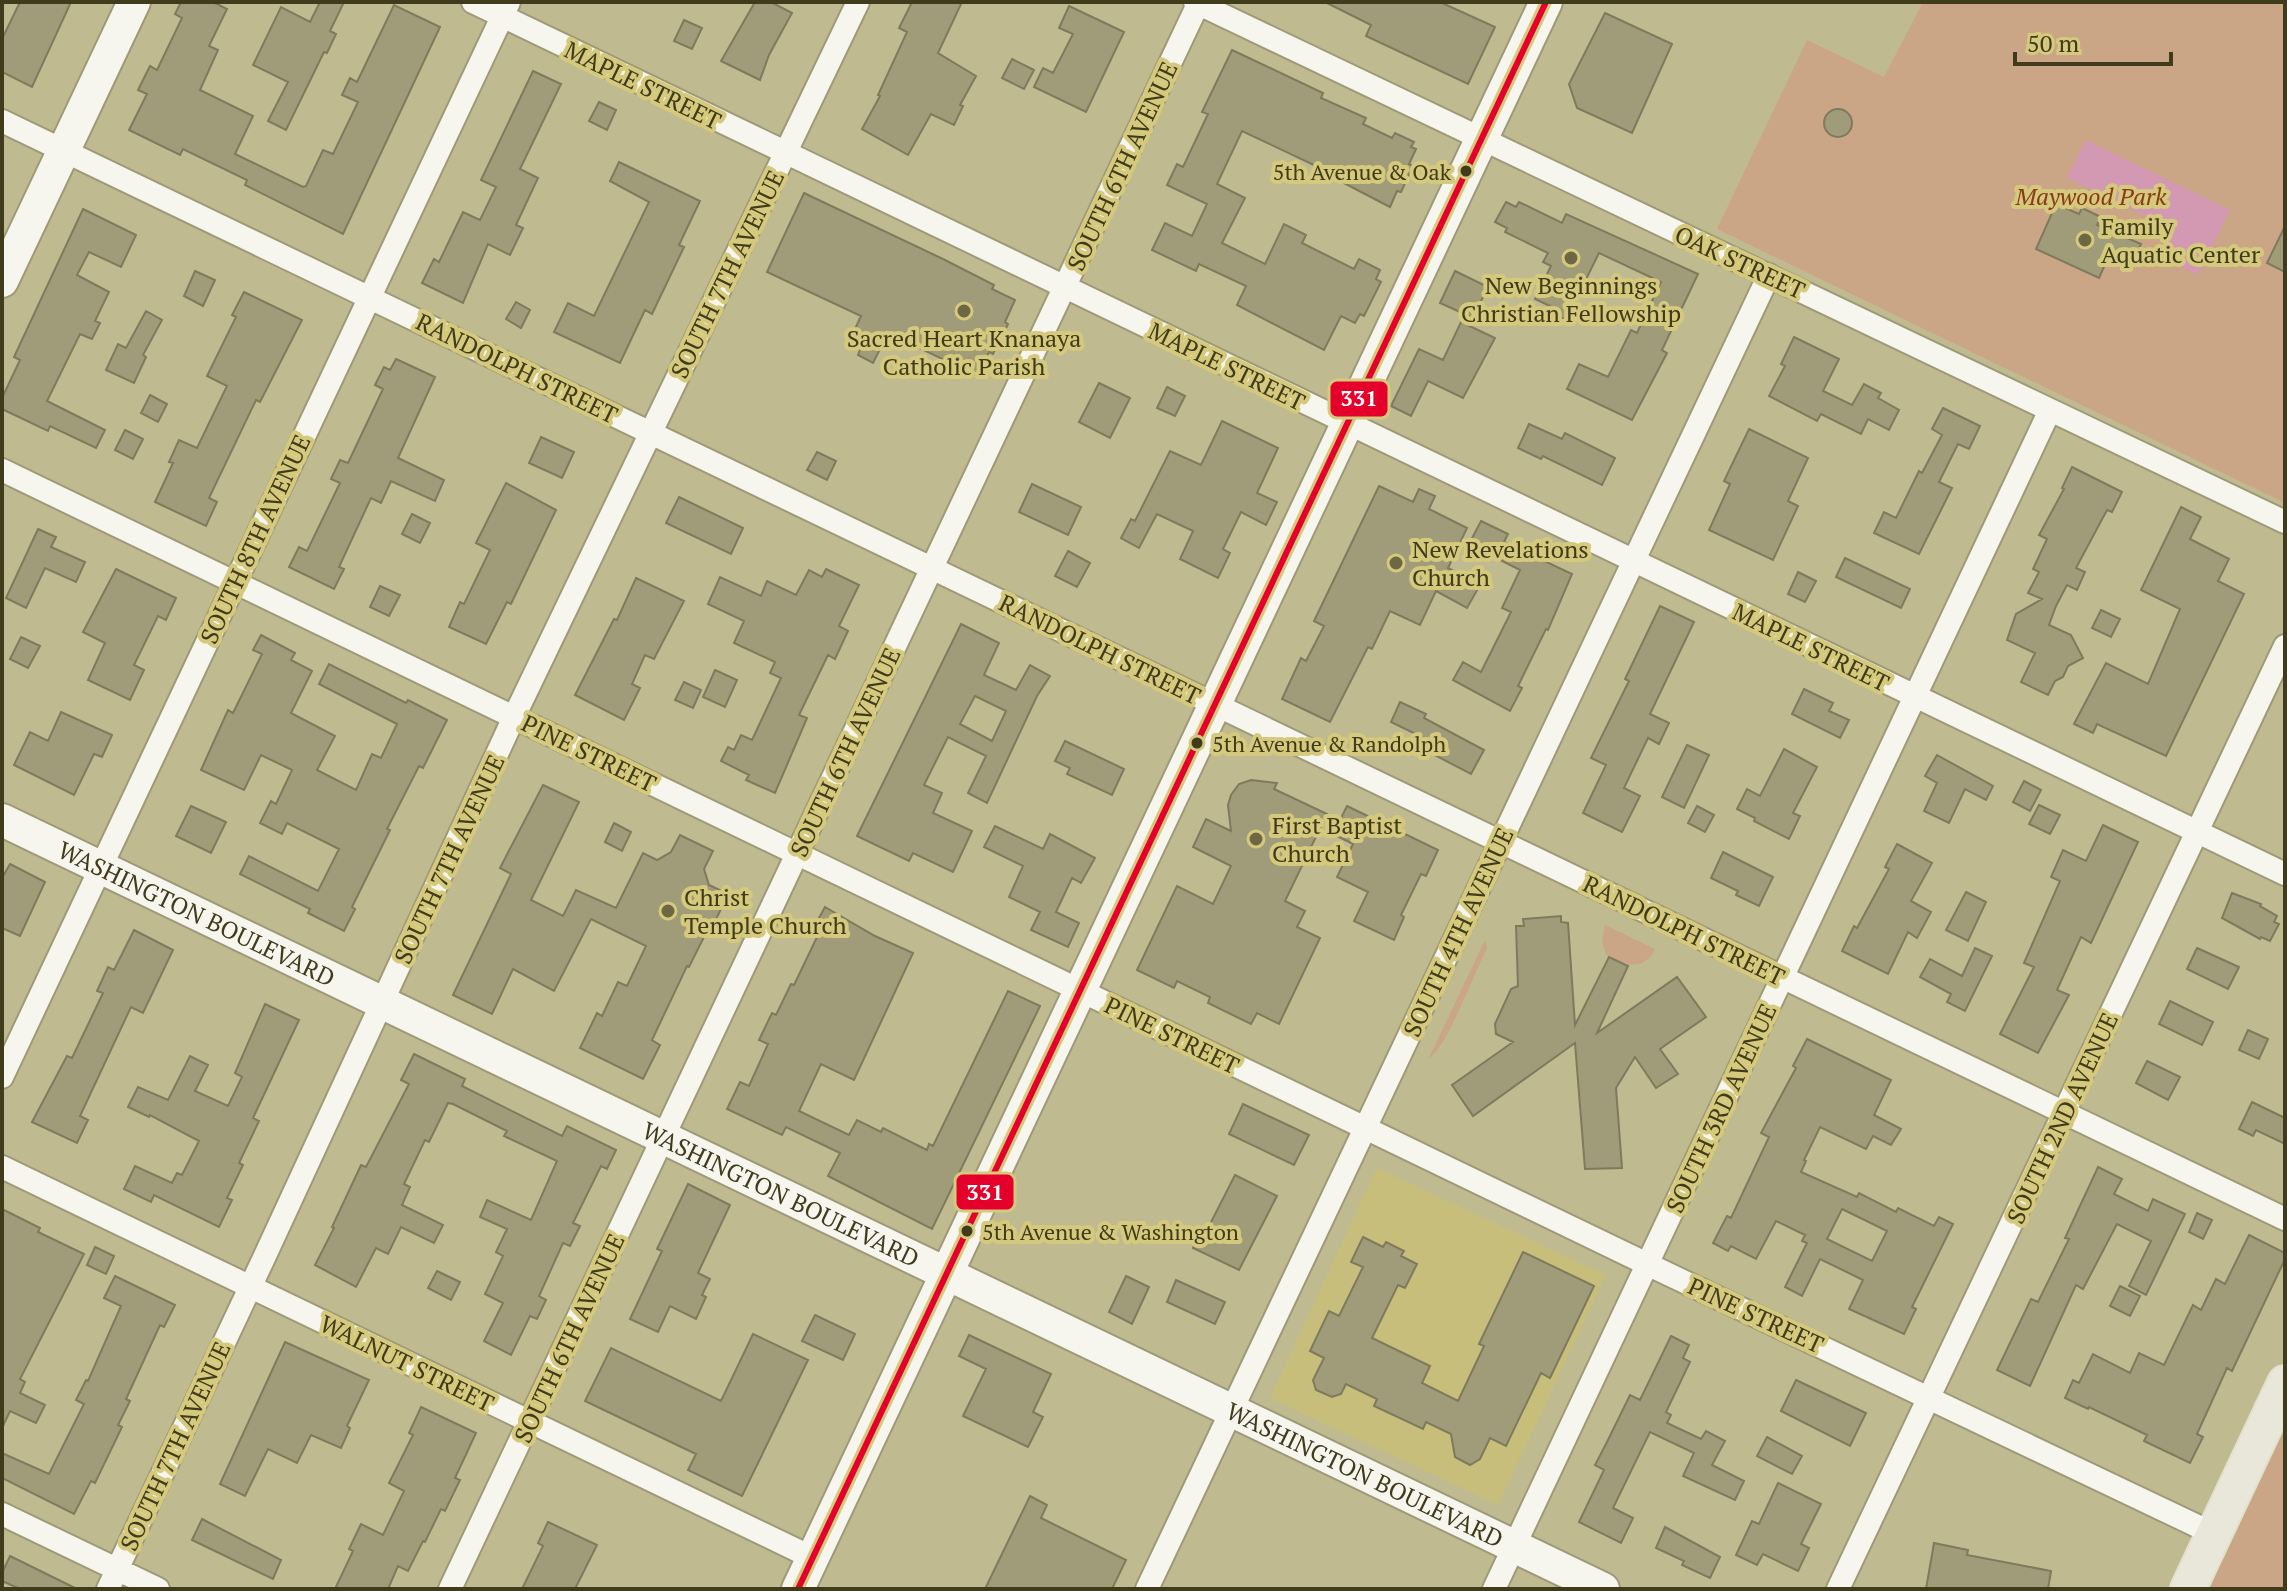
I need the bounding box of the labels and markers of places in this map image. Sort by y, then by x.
place label: 5th Avenue & Oak [1273,157,1452,186]
marker: 5th Avenue & Oak [1458,163,1474,179]
place label: Family Aquatic Center [2101,210,2261,270]
marker: Family Aquatic Center [2076,231,2094,249]
marker: New Beginnings Christian Fellowship [1562,249,1580,267]
place label: New Beginnings Christian Fellowship [1461,269,1681,329]
marker: Sacred Heart Knanaya Catholic Parish [955,302,973,320]
place label: Sacred Heart Knanaya Catholic Parish [847,322,1081,382]
place label: New Revelations Church [1412,533,1589,593]
marker: New Revelations Church [1387,554,1405,572]
place label: 5th Avenue & Randolph [1212,729,1446,758]
marker: 5th Avenue & Randolph [1189,735,1205,751]
place label: First Baptist Church [1272,809,1402,869]
marker: First Baptist Church [1247,830,1265,848]
place label: Christ Temple Church [684,881,847,941]
marker: Christ Temple Church [659,902,677,920]
place label: 5th Avenue & Washington [982,1217,1239,1246]
marker: 5th Avenue & Washington [959,1223,975,1239]

